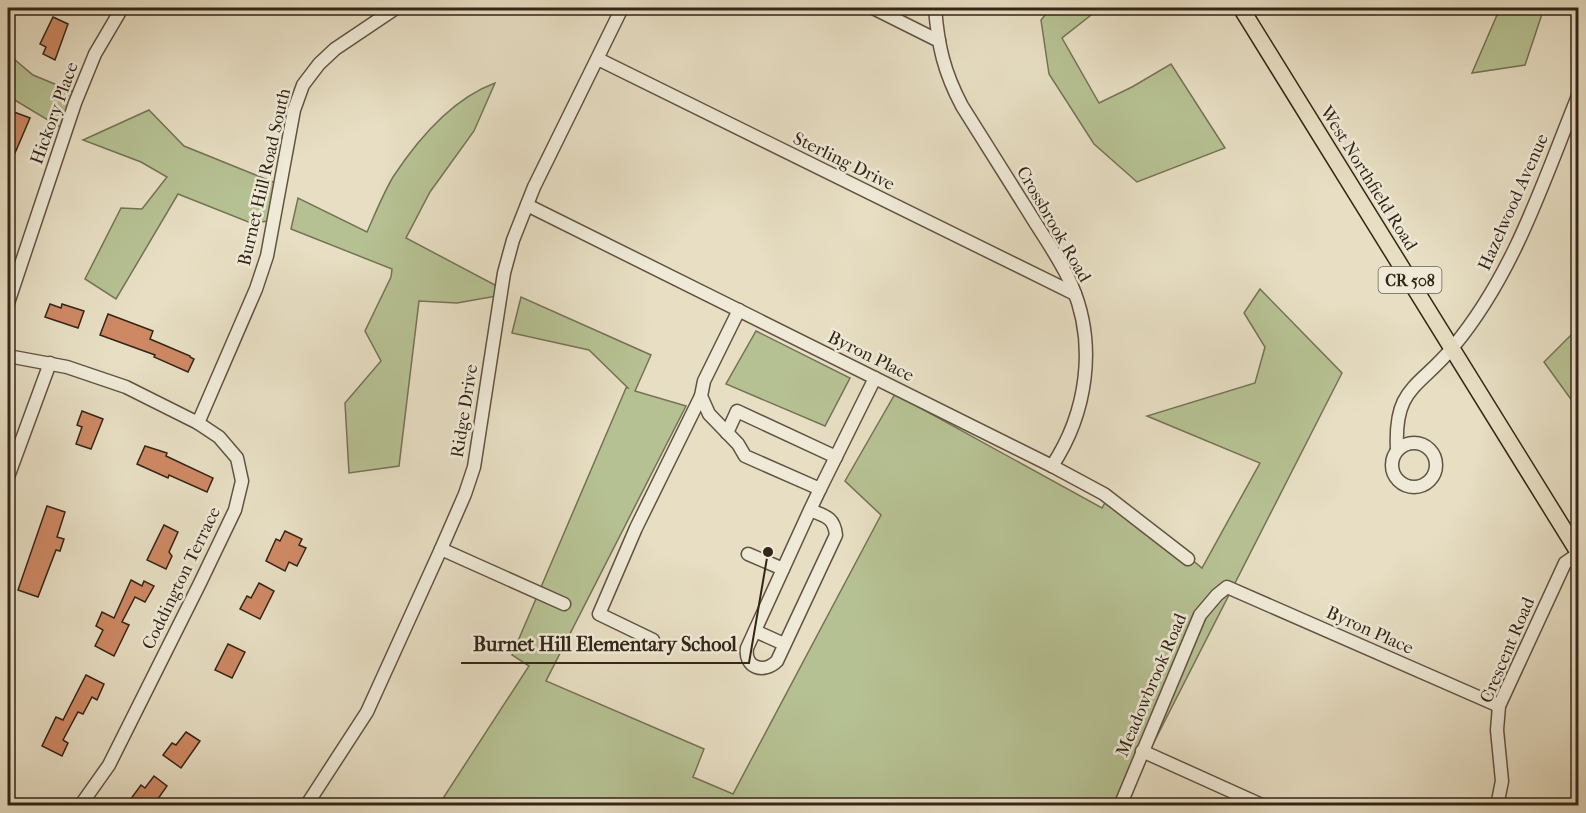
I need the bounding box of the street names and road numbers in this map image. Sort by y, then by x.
street label: Hickory Place [26,59,83,167]
street label: Burnet Hill Road South [234,86,295,268]
street label: West Northfield Road [1315,101,1422,255]
street label: Sterling Drive [790,128,898,195]
street label: Hazelwood Avenue [1474,131,1553,274]
street label: Crossbrook Road [1012,163,1095,286]
road number: CR 508 [1378,267,1442,293]
street label: Byron Place [824,327,917,386]
street label: Ridge Drive [447,363,482,459]
street label: Coddington Terrace [138,503,225,653]
street label: Crescent Road [1476,594,1539,706]
street label: Byron Place [1323,602,1417,659]
street label: Meadowbrook Road [1112,610,1191,760]

